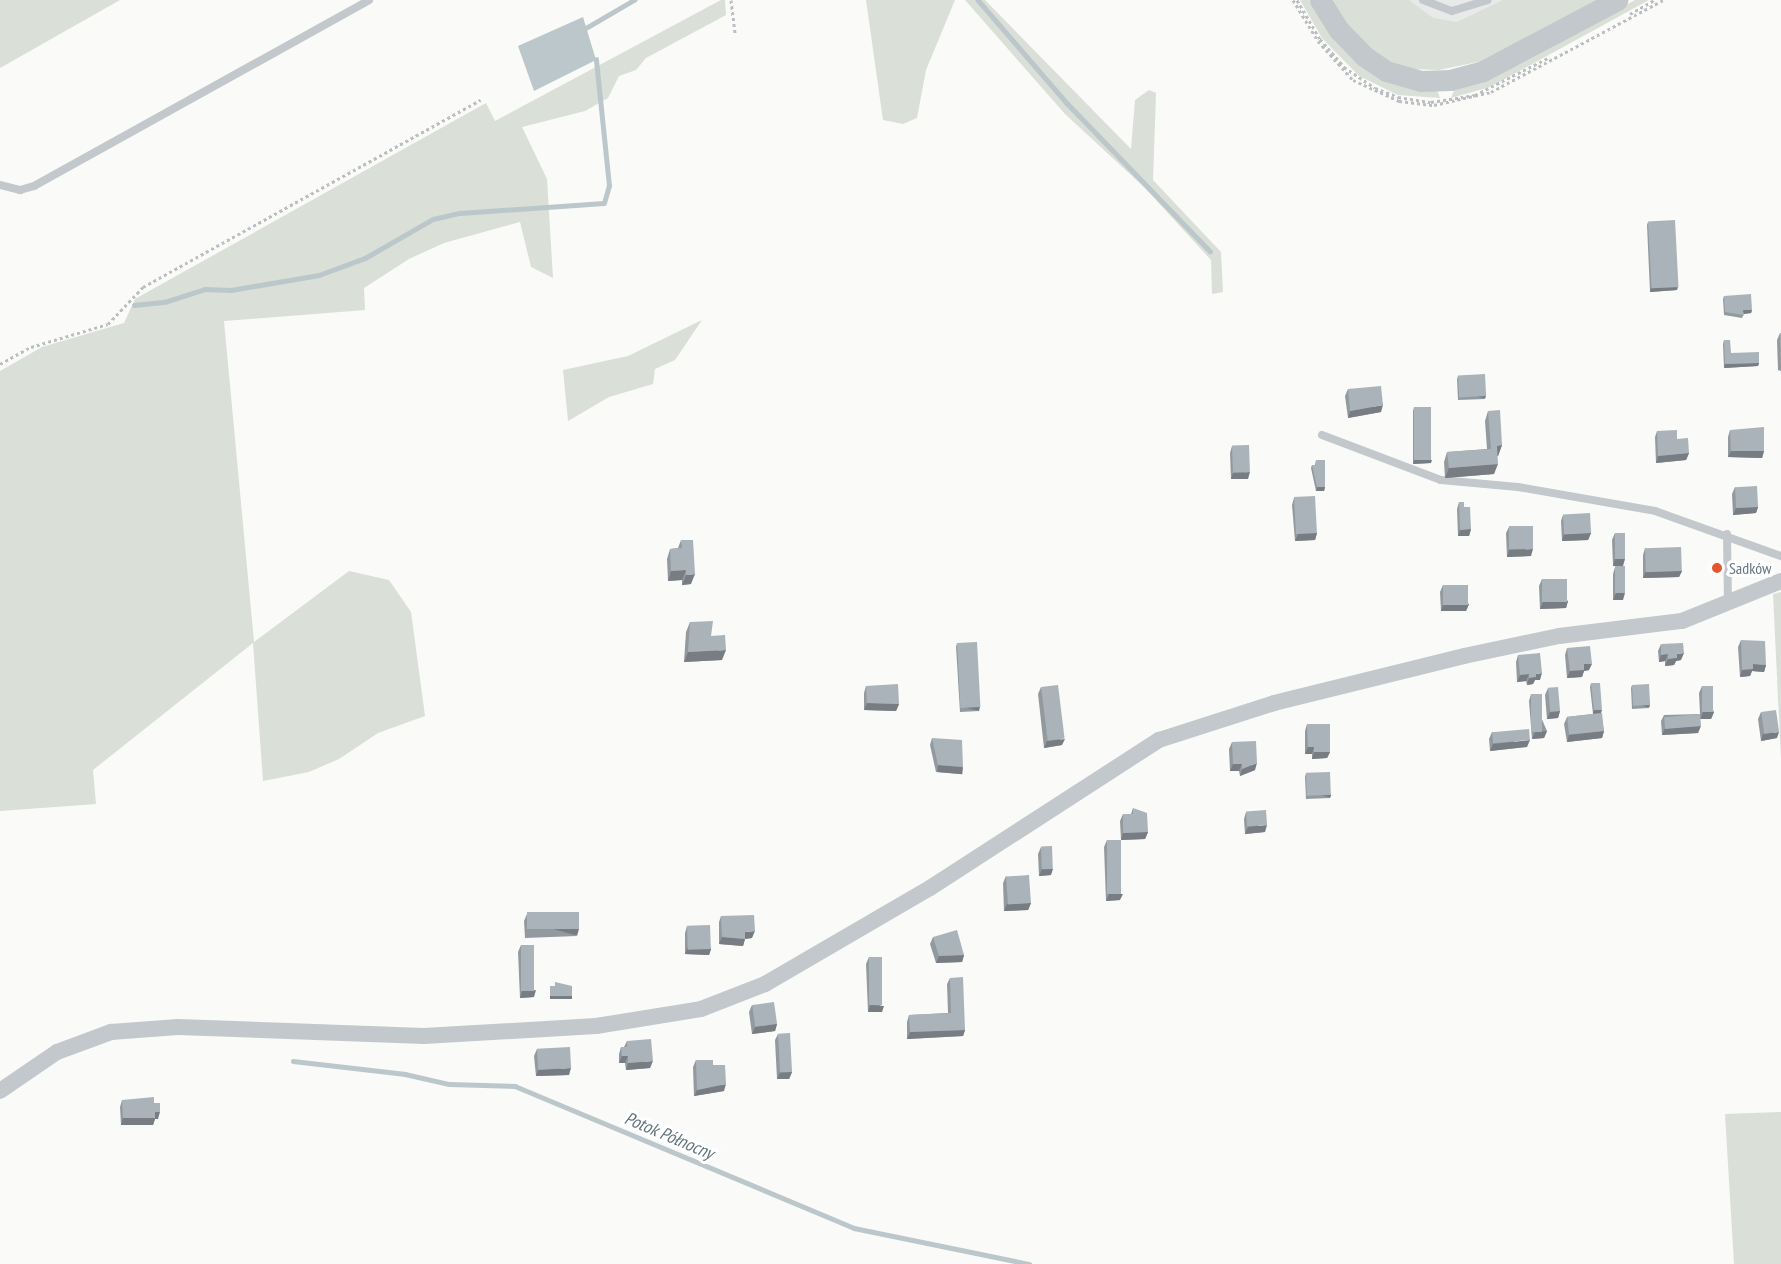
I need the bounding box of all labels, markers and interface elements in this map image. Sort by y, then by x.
place label: Sadków [1729,558,1771,578]
marker: Sadków [1710,561,1724,575]
water label: Potok Północny [621,1107,717,1165]

